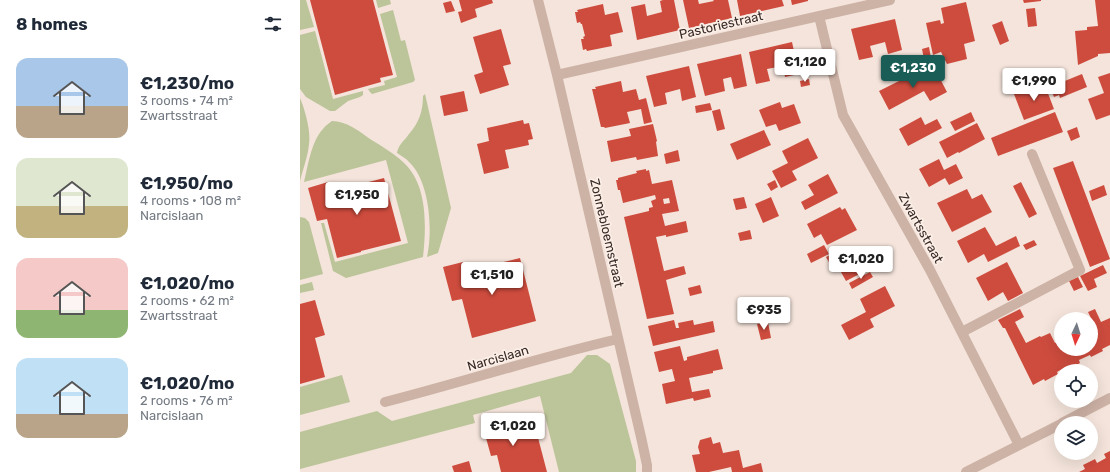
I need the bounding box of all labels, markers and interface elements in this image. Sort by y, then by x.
street label: Pastoriestraat [677,8,765,42]
icon: filters [262,13,284,35]
text: 8 homes [16,14,88,34]
pin: €1,120 [772,49,838,83]
text: €1,120 [783,54,827,69]
pin: €1,230 [880,55,946,89]
text: €1,230 [890,60,936,75]
pin: €1,990 [1001,68,1067,102]
text: €1,230/mo [140,73,234,93]
text: €1,990 [1011,73,1057,88]
icon: home [48,74,96,122]
text: 3 rooms · 74 m² [140,93,233,108]
text: Zwartsstraat [140,108,218,123]
text: €1,950/mo [140,173,233,193]
icon: home [48,174,96,222]
street label: Zonnebloemstraat [587,177,627,289]
pin: €1,950 [324,182,390,216]
text: €1,950 [334,187,380,202]
street label: Zwartsstraat [896,190,946,266]
text: 4 rooms · 108 m² [140,193,241,208]
text: Narcislaan [140,208,203,223]
pin: €1,020 [828,246,894,280]
text: €1,020 [838,251,884,266]
pin: €1,510 [459,262,525,296]
text: €1,510 [470,267,514,282]
text: €1,020/mo [140,273,234,293]
icon: home [48,274,96,322]
text: 2 rooms · 62 m² [140,293,234,308]
pin: €935 [740,297,788,331]
text: €935 [746,302,782,317]
text: Zwartsstraat [140,308,218,323]
north arrow [1054,312,1098,356]
map controls [1054,312,1098,460]
street label: Narcislaan [465,342,531,374]
button: locate [1054,364,1098,408]
text: €1,020/mo [140,373,234,393]
icon: home [48,374,96,422]
text: 2 rooms · 76 m² [140,393,233,408]
text: Narcislaan [140,408,203,423]
pin: €1,020 [480,413,546,447]
button: layers [1054,416,1098,460]
text: €1,020 [490,418,536,433]

